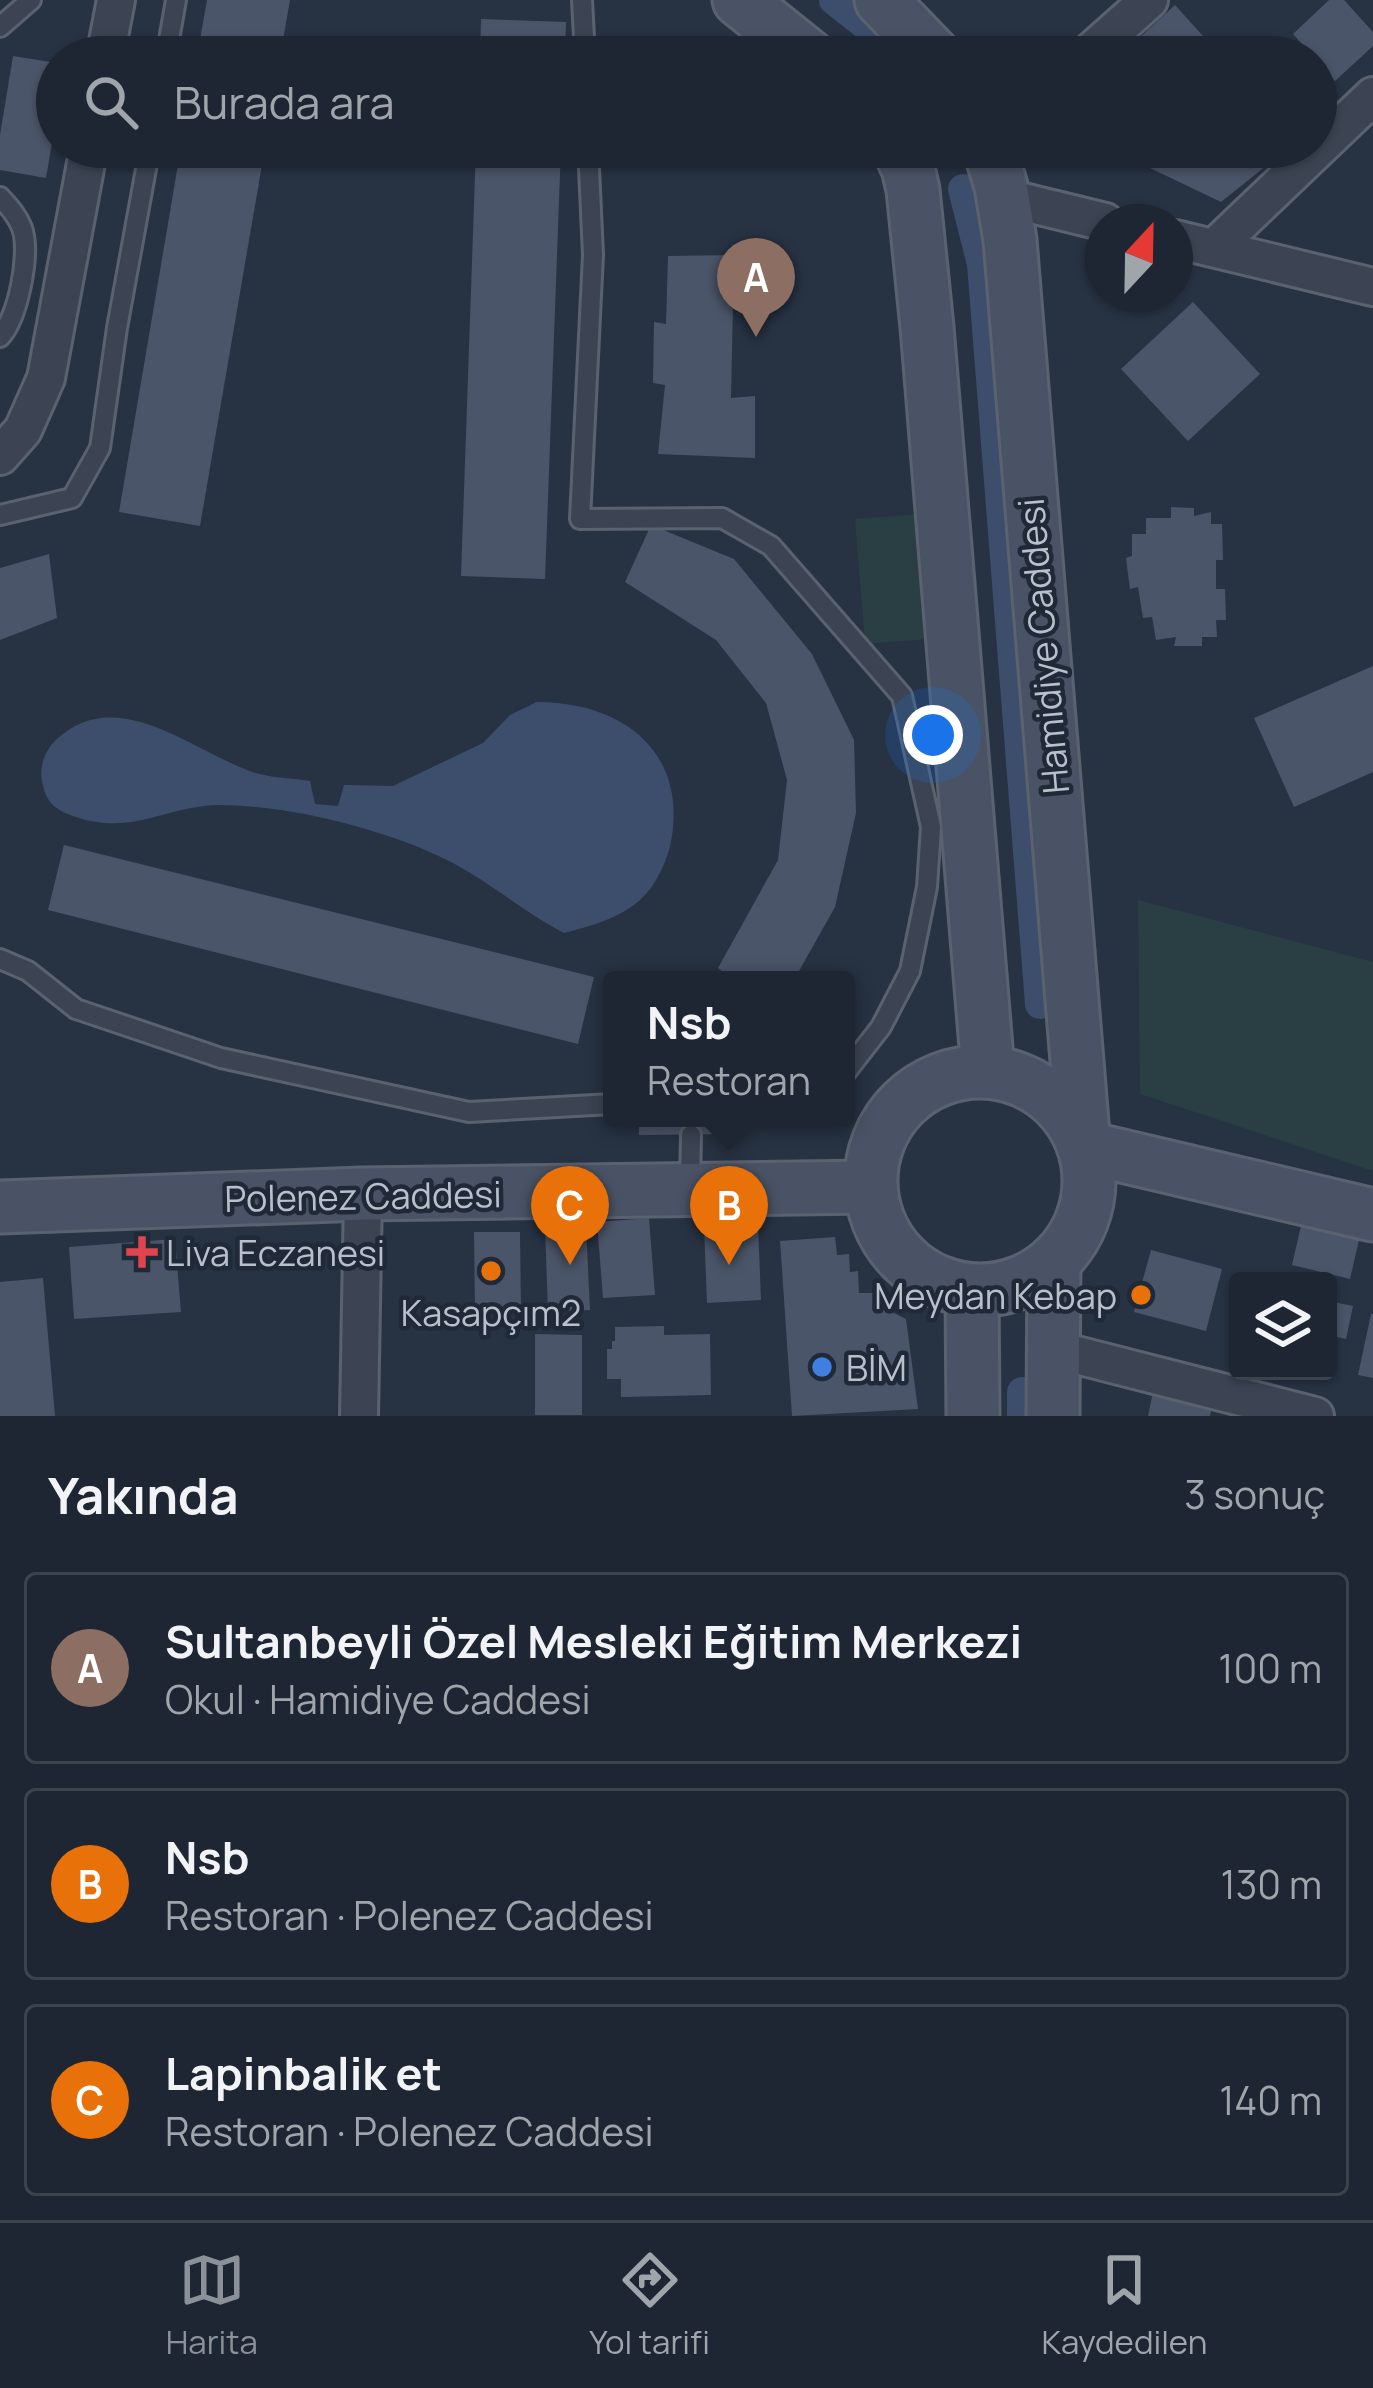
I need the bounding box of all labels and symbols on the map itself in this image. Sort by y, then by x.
north arrow [1085,204,1193,312]
pin: A [717,238,795,337]
street label: Hamidiye Caddesi [1006,496,1080,796]
your location [903,705,963,765]
pin: C [531,1166,609,1265]
pin: B [690,1166,768,1265]
street label: Polenez Caddesi [224,1169,502,1223]
place label: Liva Eczanesi [166,1228,385,1277]
marker: Liva Eczanesi [129,1239,155,1265]
marker: Kasapçım2 [478,1258,504,1284]
place label: Meydan Kebap [874,1271,1117,1320]
marker: Meydan Kebap [1128,1282,1154,1308]
place label: Kasapçım2 [401,1288,581,1337]
place label: BİM [846,1343,907,1392]
marker: BİM [809,1354,835,1380]

